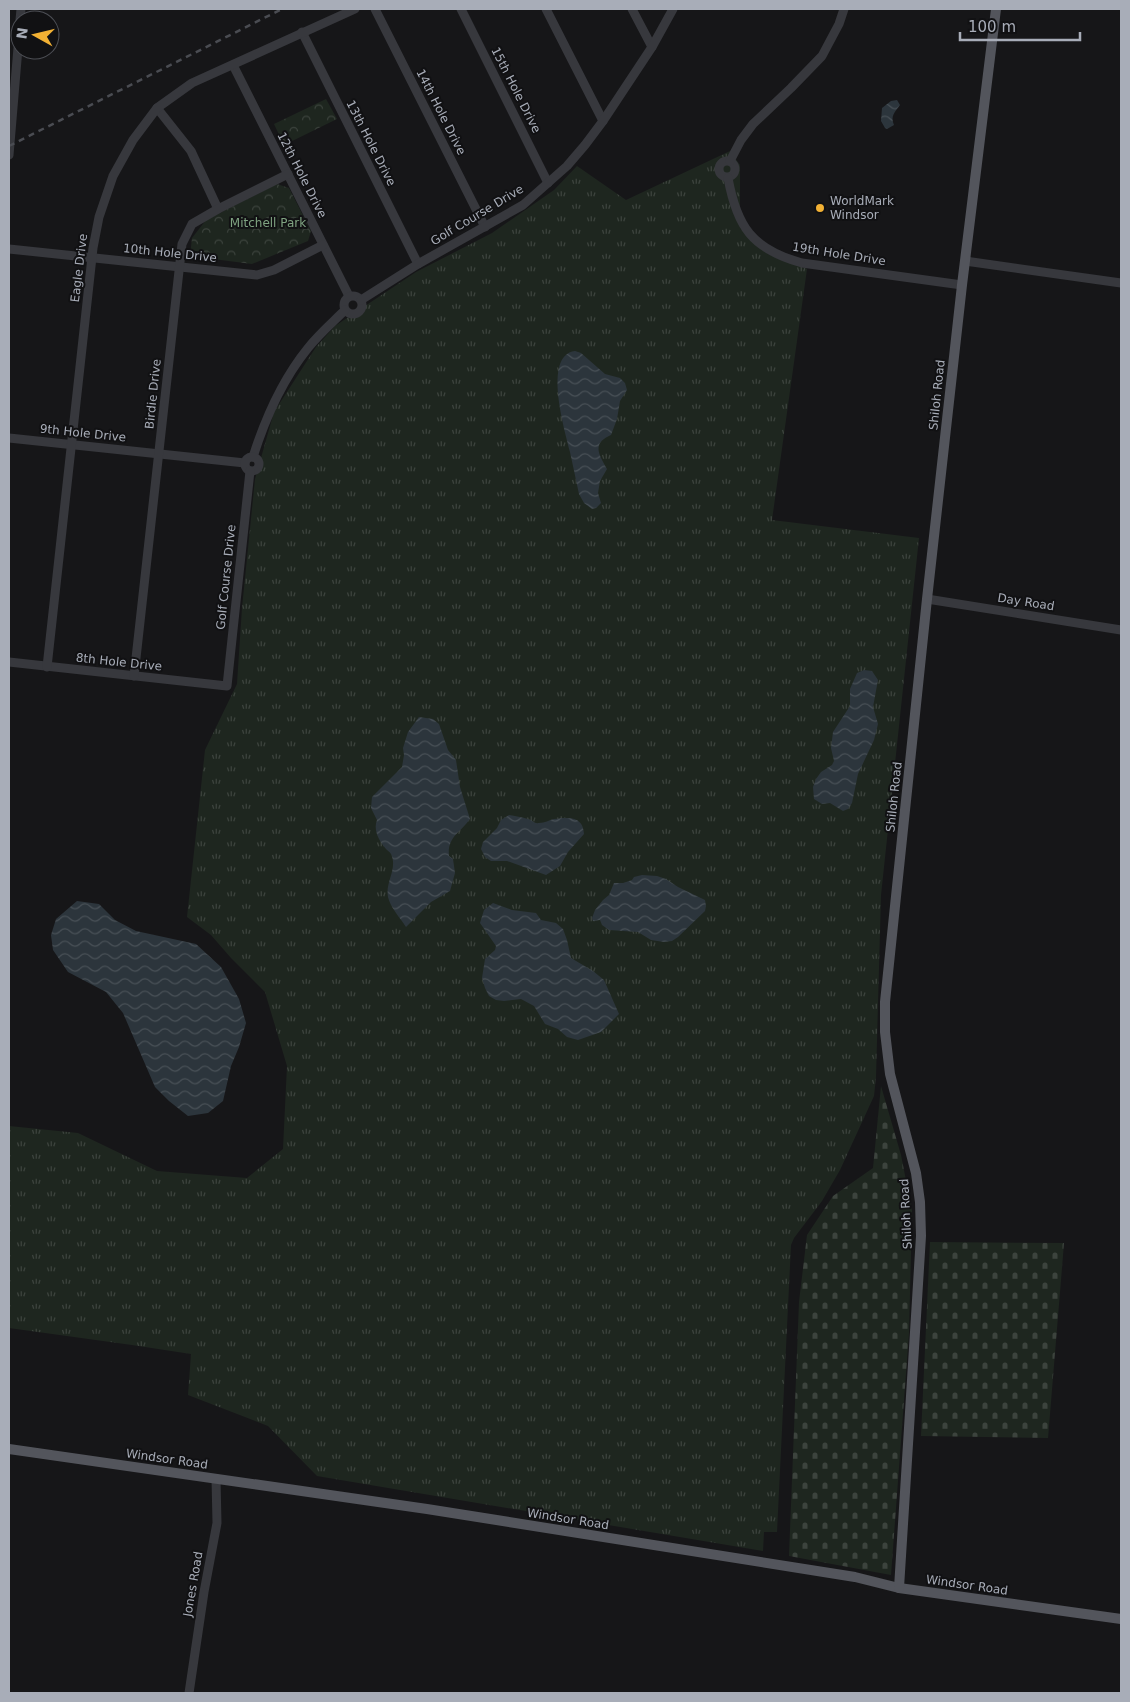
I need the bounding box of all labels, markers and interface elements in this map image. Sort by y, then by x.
north arrow [10,10,60,60]
scale bar [960,10,1080,42]
text: 100 m [968,18,1016,36]
text: N [13,26,31,40]
street label: 15th Hole Drive [488,45,544,135]
street label: 14th Hole Drive [413,67,469,157]
street label: 13th Hole Drive [343,98,399,188]
street label: 12th Hole Drive [274,130,330,220]
street label: Golf Course Drive [428,182,526,248]
place label: WorldMark Windsor [830,194,894,222]
marker: WorldMark Windsor [814,202,826,214]
park label: Mitchell Park [230,216,306,230]
street label: Eagle Drive [68,233,90,303]
street label: 19th Hole Drive [791,240,887,268]
street label: 10th Hole Drive [122,241,218,265]
street label: Birdie Drive [142,358,164,430]
street label: Shiloh Road [926,359,948,431]
street label: 9th Hole Drive [39,422,127,444]
street label: Golf Course Drive [214,524,238,630]
street label: Day Road [996,591,1056,613]
street label: 8th Hole Drive [75,651,163,673]
street label: Shiloh Road [883,761,905,833]
street label: Shiloh Road [897,1178,915,1250]
street label: Windsor Road [125,1446,209,1472]
street label: Windsor Road [526,1506,610,1532]
street label: Jones Road [180,1550,206,1619]
street label: Windsor Road [925,1572,1009,1598]

